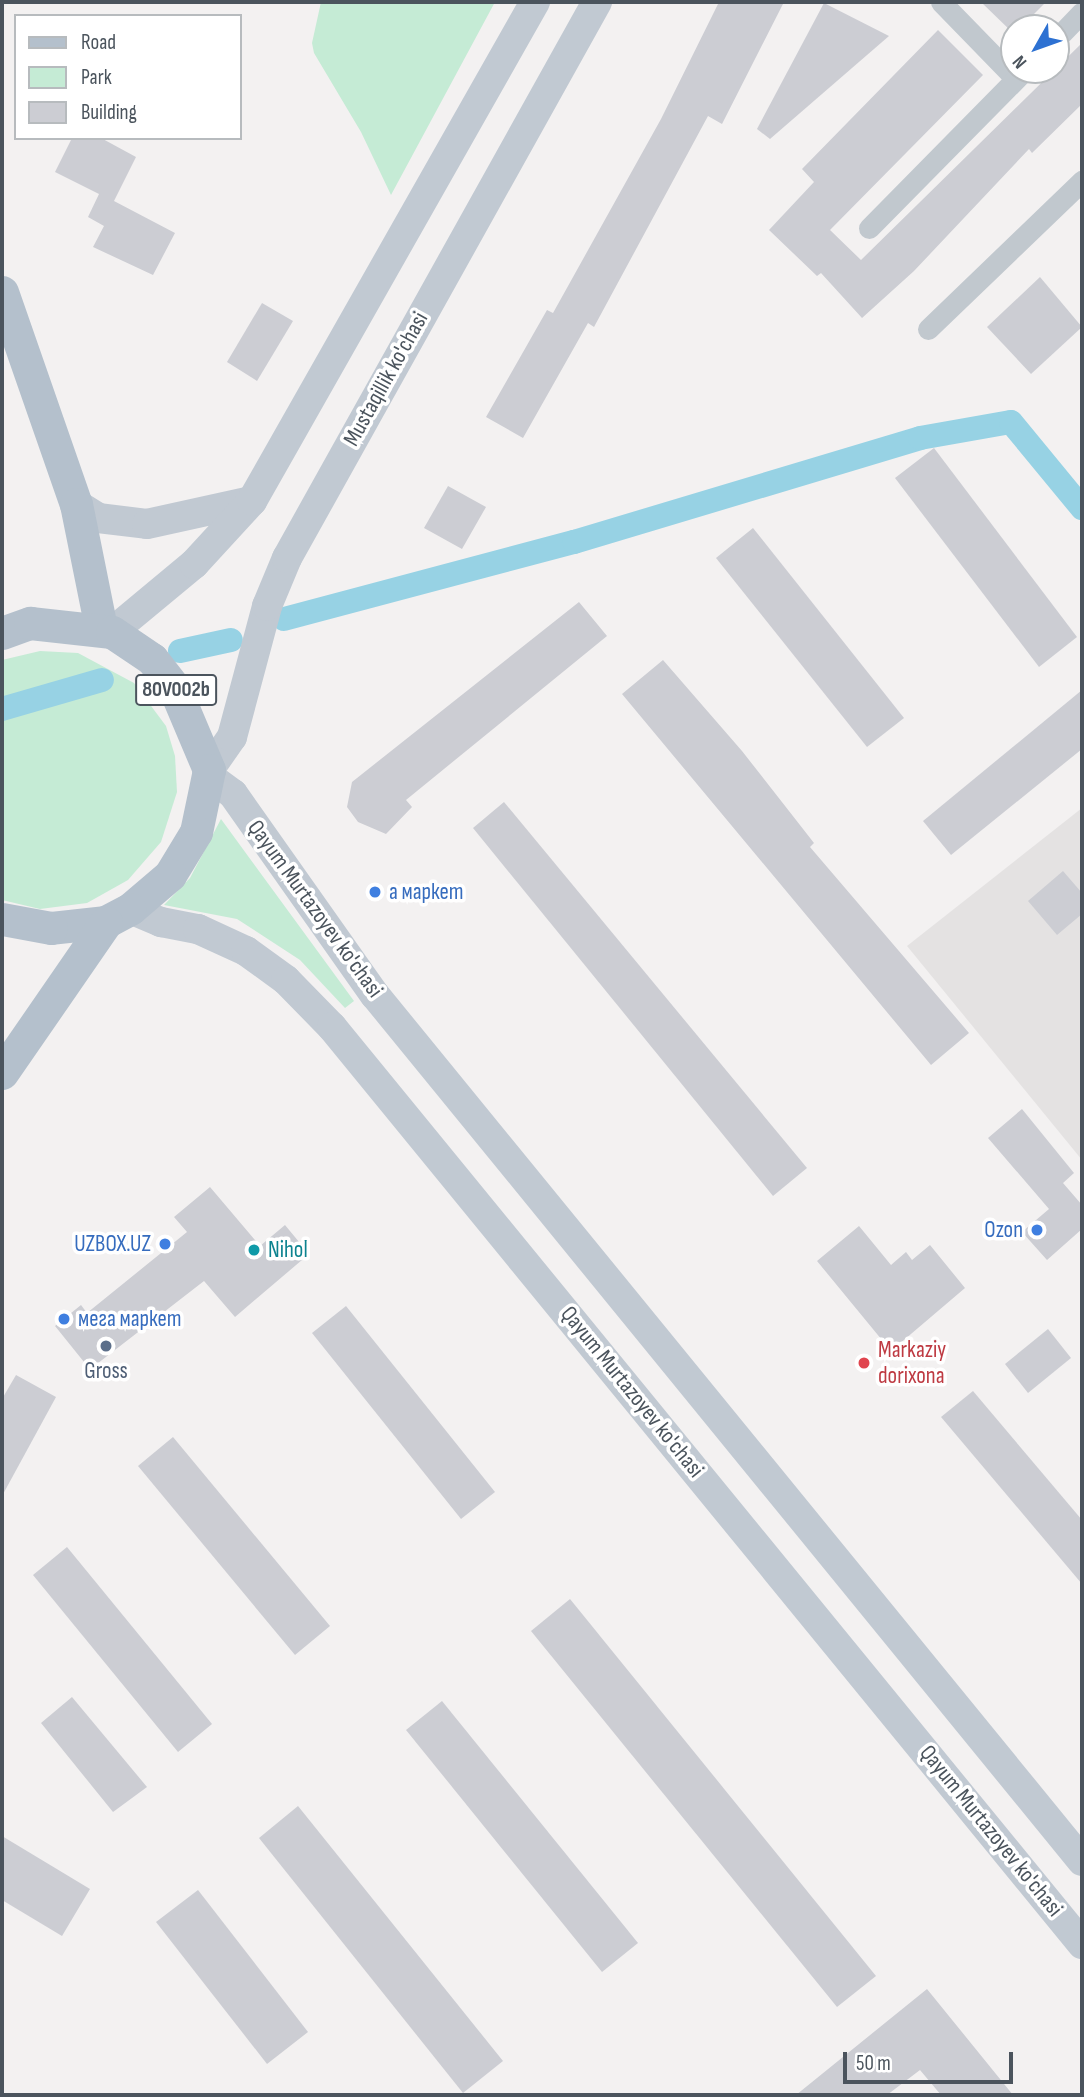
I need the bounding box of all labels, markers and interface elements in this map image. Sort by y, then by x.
legend [14,14,242,140]
north arrow [1000,14,1070,84]
text: Road [81,30,116,55]
text: N [1008,50,1032,73]
text: Park [81,65,112,90]
text: Building [81,100,137,125]
street label: Mustaqillik ko'chasi [338,307,434,451]
road number: 80V002b [134,672,218,708]
street label: Qayum Murtazoyev ko'chasi [241,815,389,1003]
place label: а маркет [389,878,464,906]
marker: а маркет [367,884,383,900]
place label: Ozon [984,1216,1023,1244]
marker: Ozon [1029,1222,1045,1238]
place label: UZBOX.UZ [74,1230,151,1258]
marker: UZBOX.UZ [157,1236,173,1252]
place label: Nihol [268,1236,308,1264]
marker: Nihol [246,1242,262,1258]
street label: Qayum Murtazoyev ko'chasi [554,1301,710,1483]
place label: мега маркет [78,1305,182,1333]
marker: мега маркет [56,1311,72,1327]
place label: Markaziy dorixona [878,1336,946,1390]
marker: Gross [98,1338,114,1354]
marker: Markaziy dorixona [856,1355,872,1371]
place label: Gross [84,1357,128,1385]
street label: Qayum Murtazoyev ko'chasi [913,1740,1069,1922]
scale bar [846,2038,1016,2082]
text: 50 m [856,2051,891,2076]

